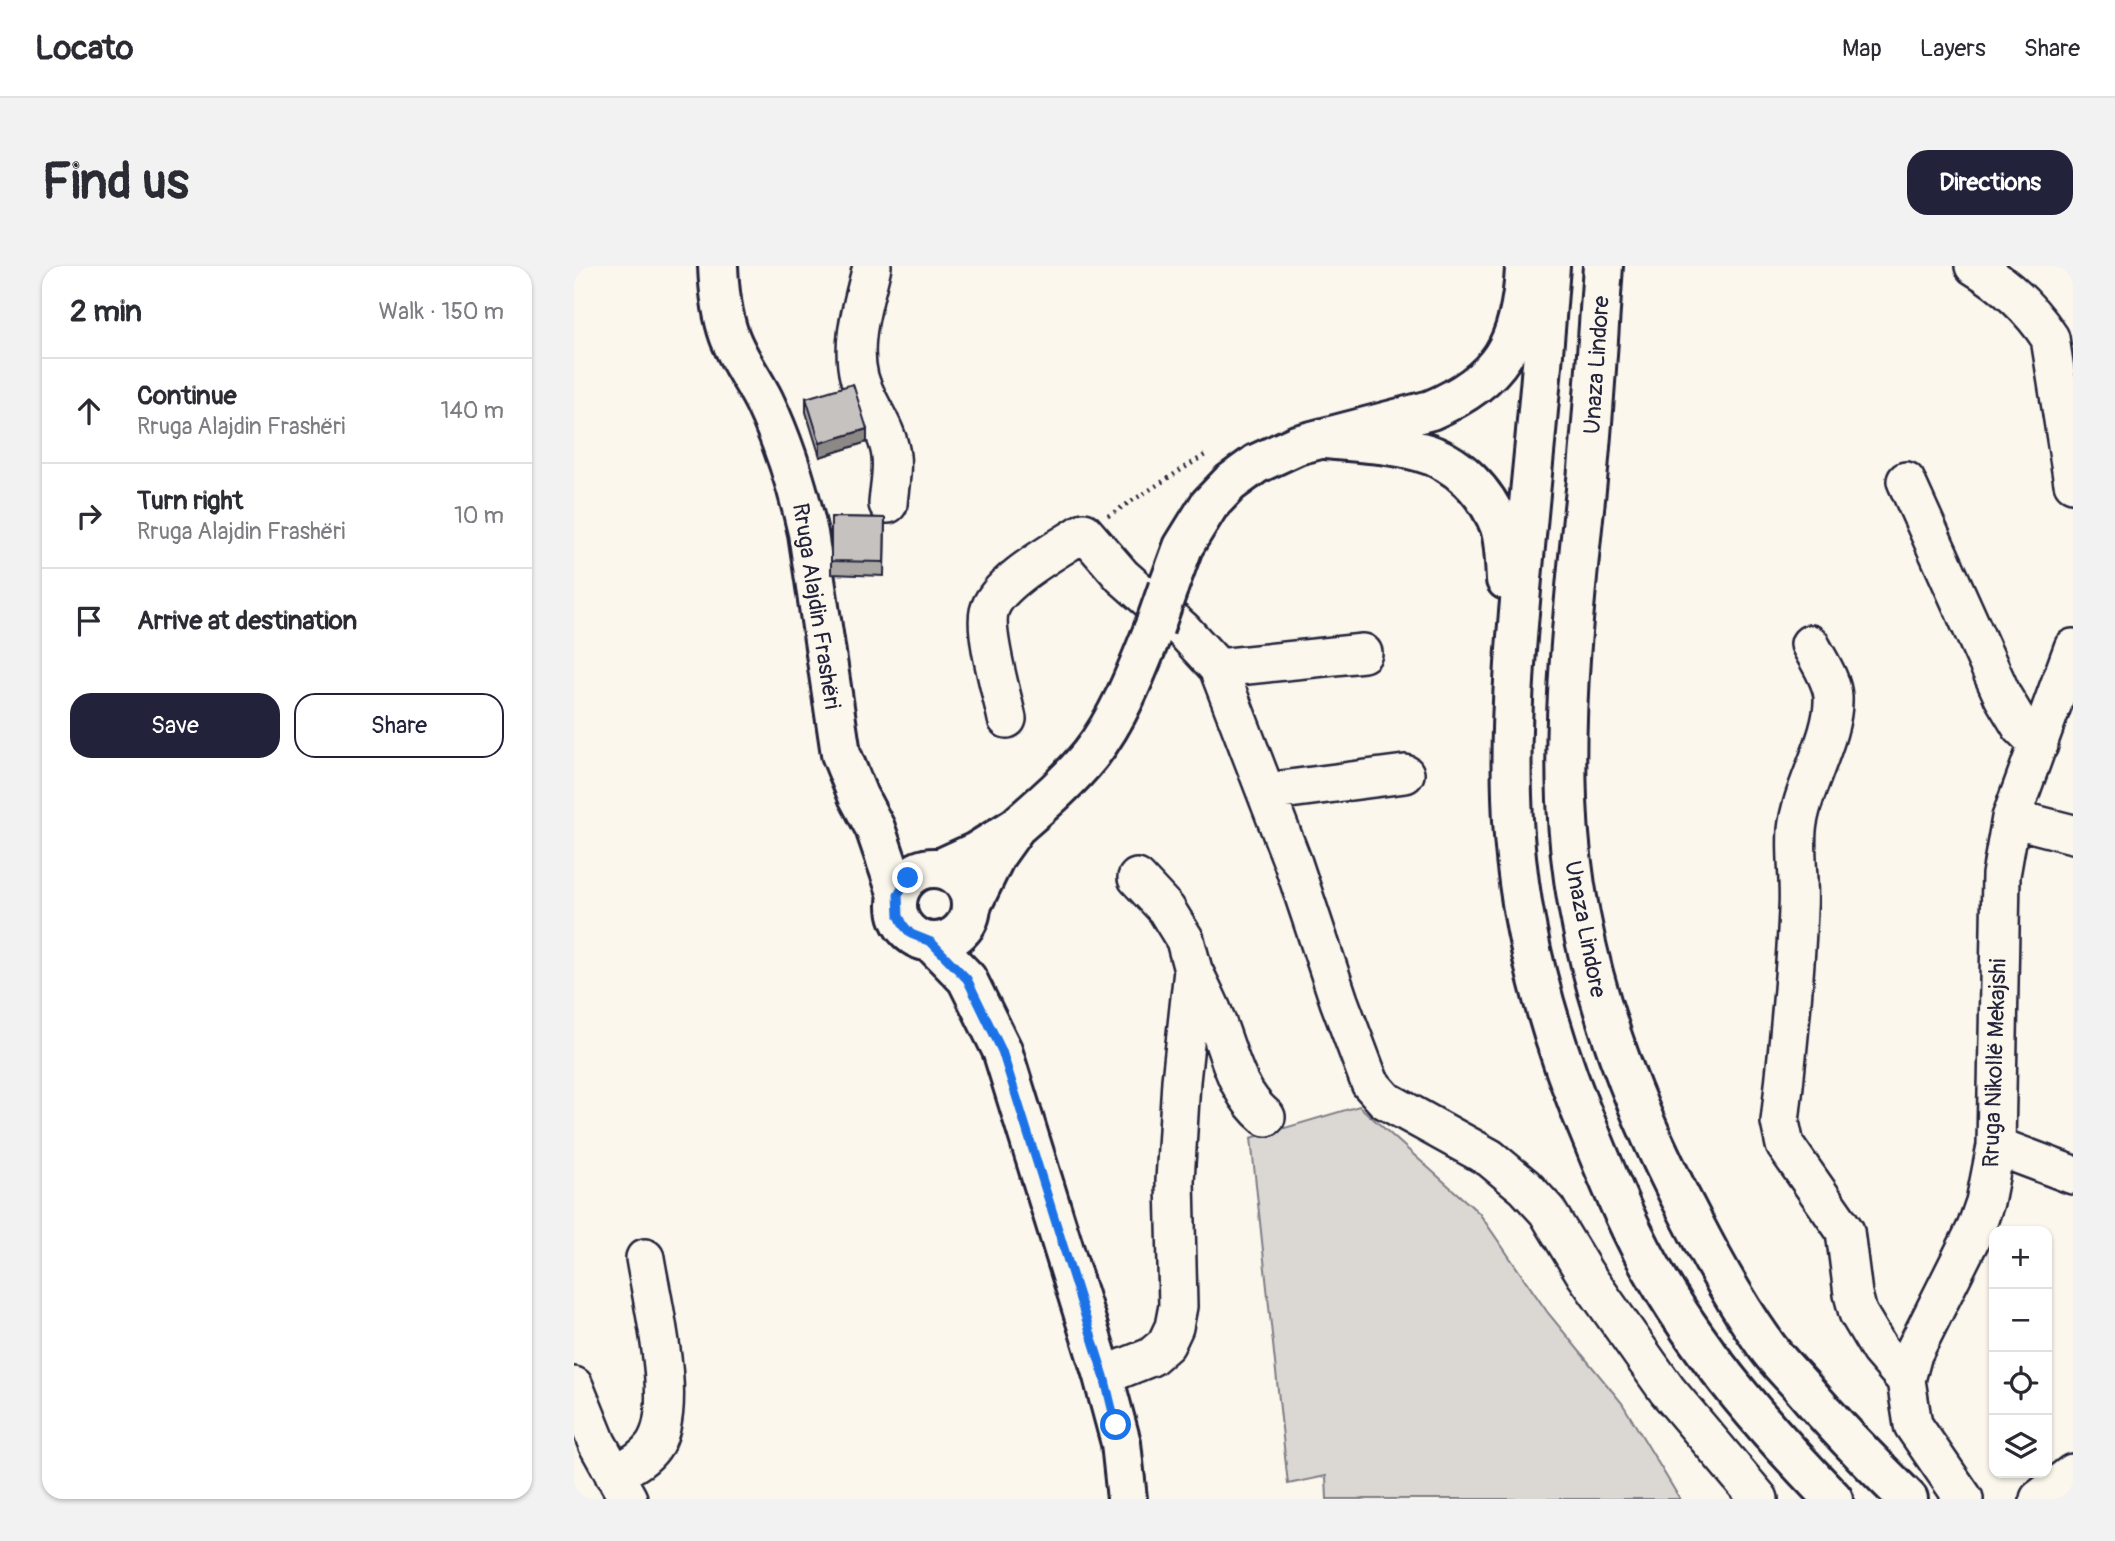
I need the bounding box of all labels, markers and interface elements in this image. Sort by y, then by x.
text: Locato [35,28,133,69]
text: Map [1842,34,1882,63]
text: Layers [1920,34,1986,63]
text: Share [2024,34,2080,63]
button: Directions [1907,150,2073,215]
text: Find us [42,152,189,213]
text: 2 min [70,293,142,330]
street label: Unaza Lindore [1577,294,1616,435]
text: Walk · 150 m [379,297,504,326]
text: Continue [137,380,237,412]
icon: ahead [70,392,108,430]
text: 140 m [441,396,504,425]
text: Rruga Alajdin Frashëri [137,412,345,441]
text: Turn right [137,485,243,517]
icon: right [70,497,108,535]
text: 10 m [454,501,504,530]
street label: Rruga Alajdin Frashëri [786,501,847,711]
text: Rruga Alajdin Frashëri [137,517,345,546]
icon: arrive [70,602,108,640]
text: Arrive at destination [137,605,357,637]
button: Save [70,693,280,758]
button: Share [294,693,504,758]
street label: Unaza Lindore [1558,858,1613,1001]
route end [892,862,923,893]
street label: Rruga Nikollë Mekajshi [1976,958,2013,1168]
map controls [1989,1226,2052,1478]
button: + [1989,1226,2052,1289]
button: − [1989,1289,2052,1352]
button: locate [1989,1352,2052,1415]
route start [1100,1409,1131,1440]
button: layers [1989,1415,2052,1478]

